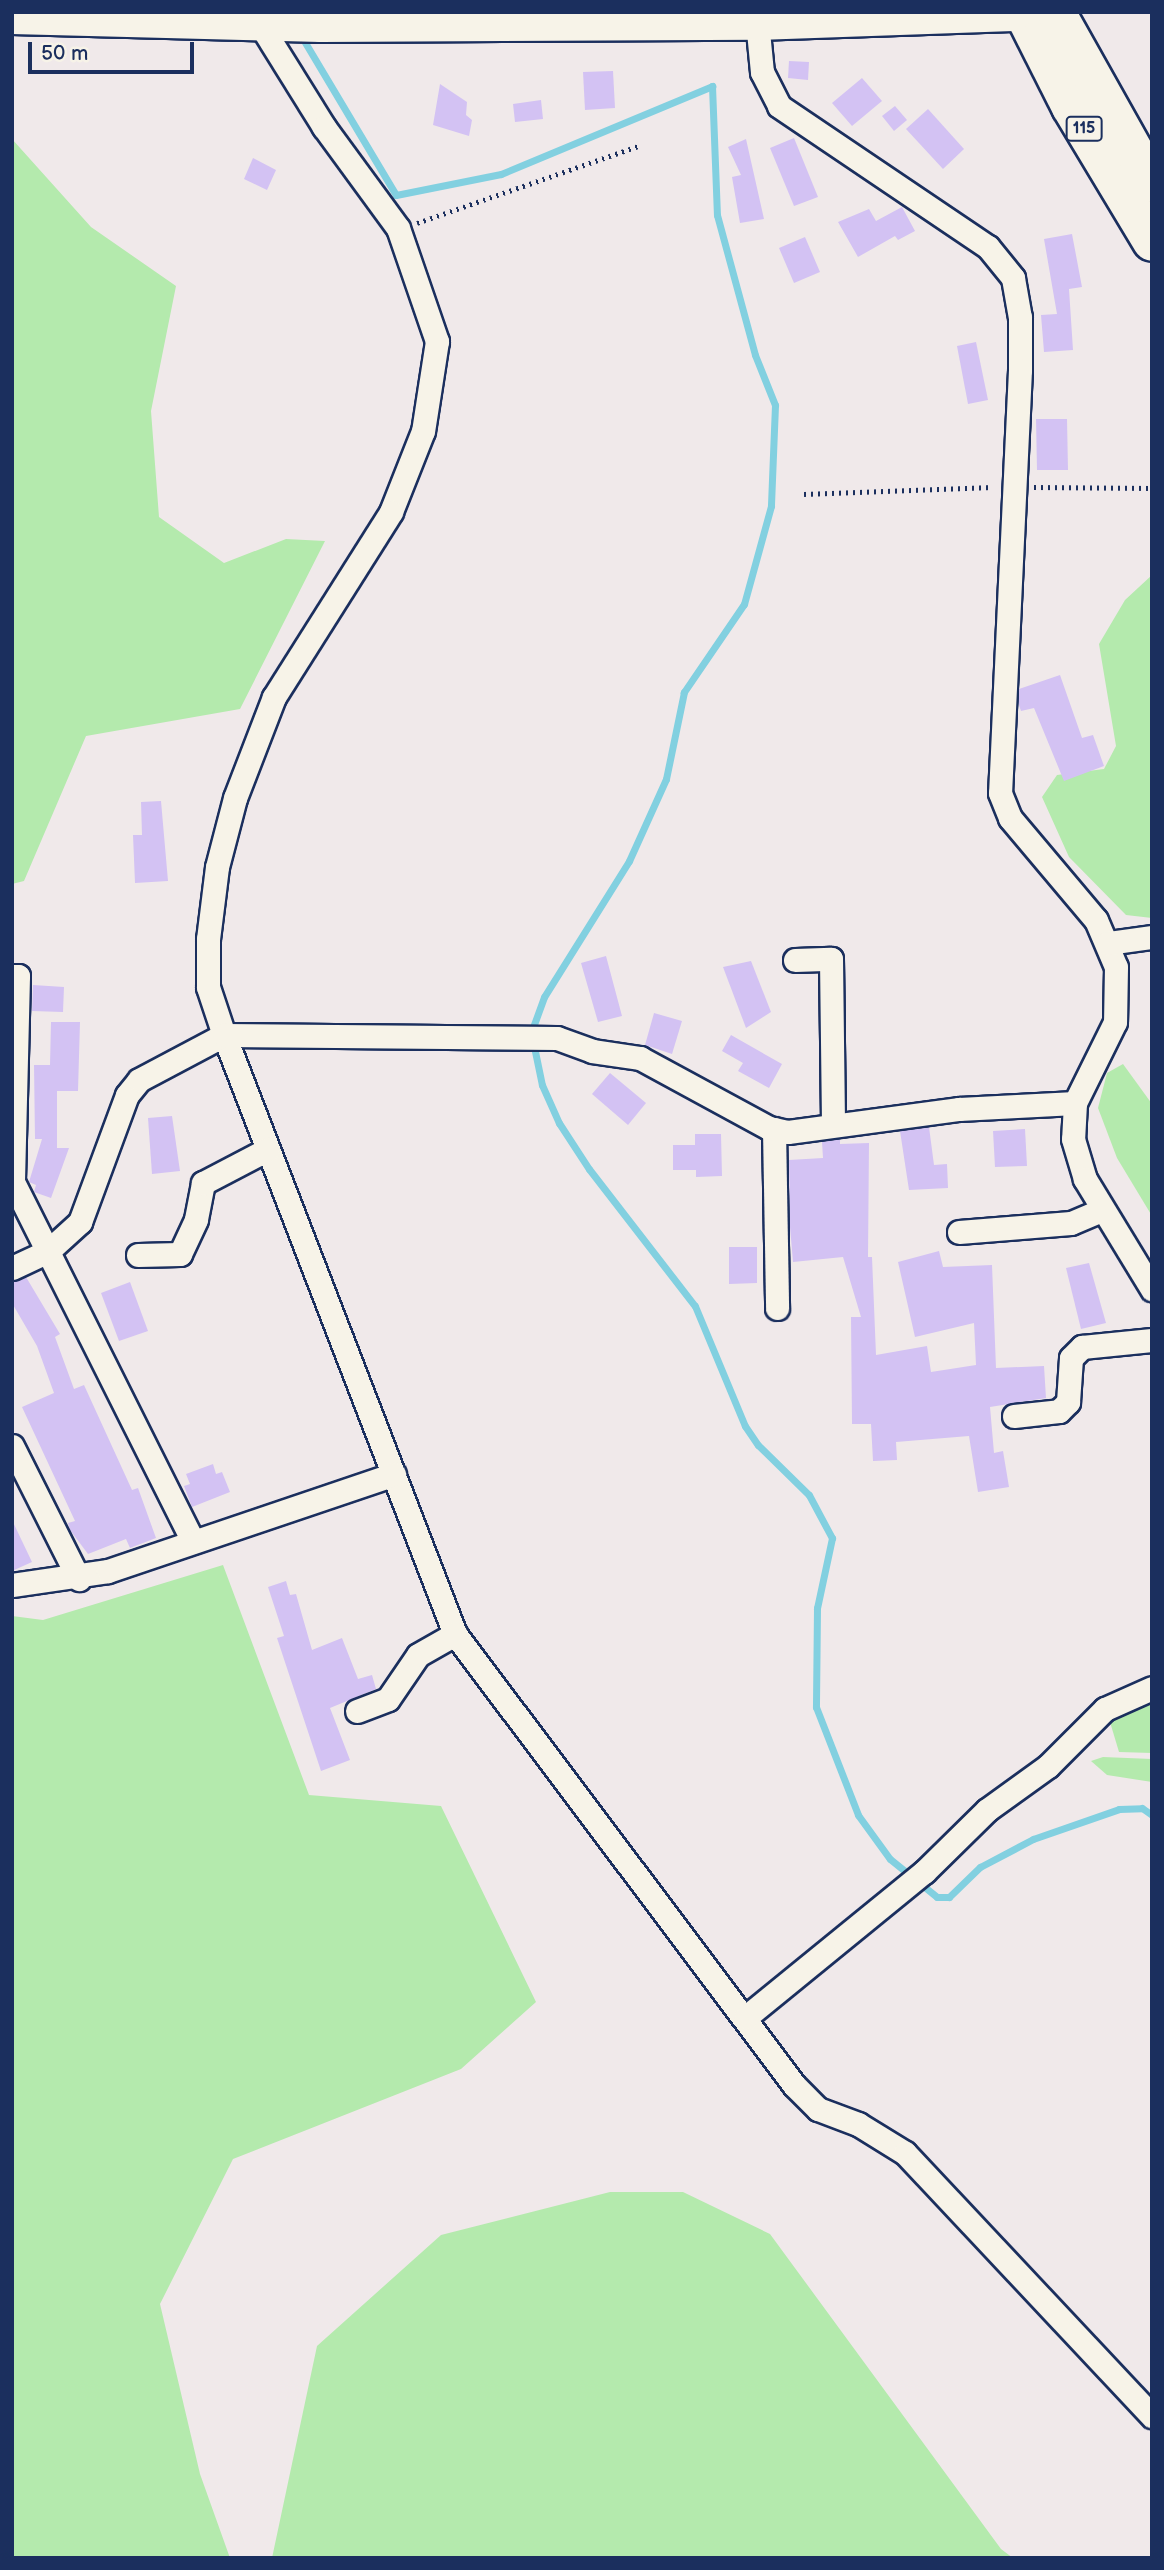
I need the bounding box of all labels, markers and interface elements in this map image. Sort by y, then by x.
scale bar [32,28,198,72]
text: 50 m [41,41,88,66]
road number: 115 [1065,116,1103,141]

